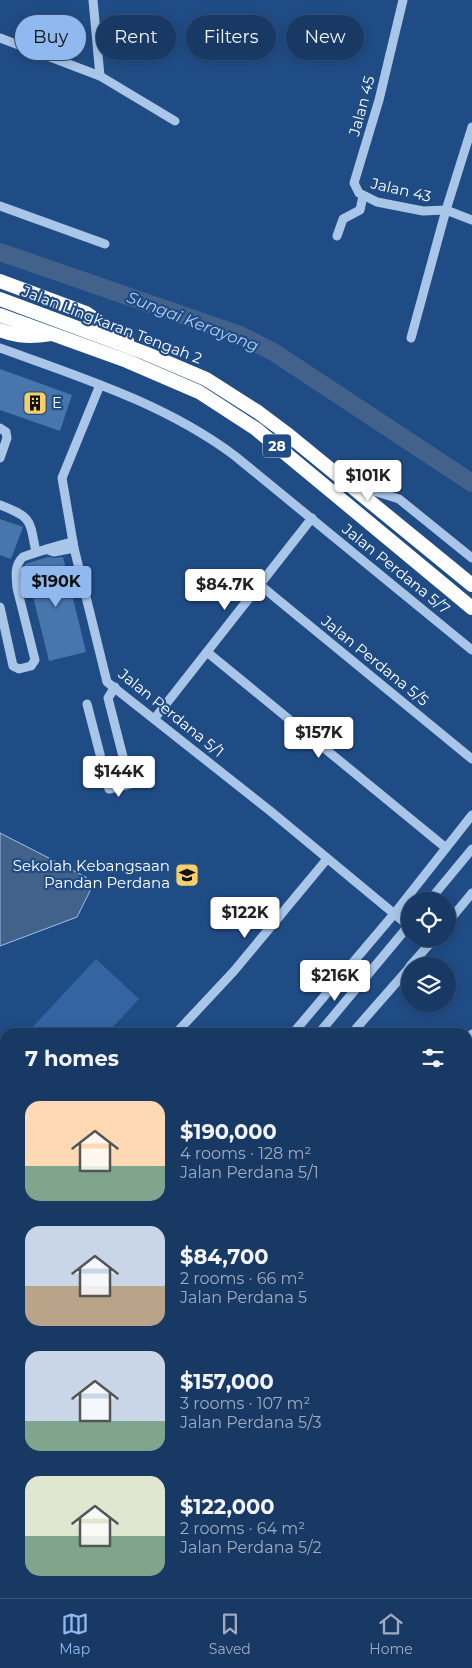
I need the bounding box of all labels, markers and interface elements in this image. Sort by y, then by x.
chip: Buy [15,15,86,60]
chip: Rent [96,15,176,60]
chip: Filters [186,15,276,60]
chip: New [286,15,364,60]
street label: Jalan 45 [344,74,379,139]
street label: Jalan 43 [368,173,433,206]
street label: Jalan Lingkaran Tengah 2 [19,281,205,368]
water label: Sungai Kerayong [124,288,261,355]
building icon: E [22,390,48,416]
place label: E [52,393,62,412]
road number: 28 [263,434,291,458]
pin: $101K [333,460,403,502]
text: $101K [345,466,391,485]
street label: Jalan Perdana 5/7 [338,519,454,618]
pin: $190K [21,566,91,608]
pin: $84.7K [184,568,266,611]
text: $190K [31,572,81,591]
text: $84.7K [196,575,254,594]
street label: Jalan Perdana 5/5 [317,611,433,710]
street label: Jalan Perdana 5/1 [114,664,228,761]
pin: $157K [284,716,354,759]
text: $157K [295,723,343,742]
pin: $144K [84,756,154,798]
text: $144K [94,762,144,781]
place label: Sekolah Kebangsaan Pandan Perdana [13,856,170,892]
school or university icon: Sekolah Kebangsaan Pandan Perdana [174,862,200,888]
map controls [401,892,456,1012]
button: locate [401,892,456,947]
pin: $122K [210,896,280,939]
text: $122K [221,903,269,922]
button: layers [401,957,456,1012]
pin: $216K [300,960,370,1002]
text: $216K [311,966,359,985]
icon: filters [419,1044,447,1072]
text: 7 homes [25,1046,119,1071]
text: $190,000 [180,1119,277,1144]
icon: home [65,1121,125,1181]
text: 4 rooms · 128 m² [180,1144,311,1163]
text: Jalan Perdana 5/1 [180,1163,319,1182]
text: $84,700 [180,1244,268,1269]
icon: home [65,1246,125,1306]
text: 2 rooms · 66 m² [180,1269,304,1288]
text: Jalan Perdana 5 [180,1288,307,1307]
text: $157,000 [180,1369,274,1394]
icon: home [65,1371,125,1431]
text: 3 rooms · 107 m² [180,1394,310,1413]
text: Jalan Perdana 5/3 [180,1413,322,1432]
text: $122,000 [180,1494,274,1519]
icon: home [65,1496,125,1556]
text: 2 rooms · 64 m² [180,1519,305,1538]
text: Jalan Perdana 5/2 [180,1538,322,1557]
tab: Map [59,1610,90,1658]
tab: Saved [209,1610,251,1658]
tab: Home [369,1610,413,1658]

